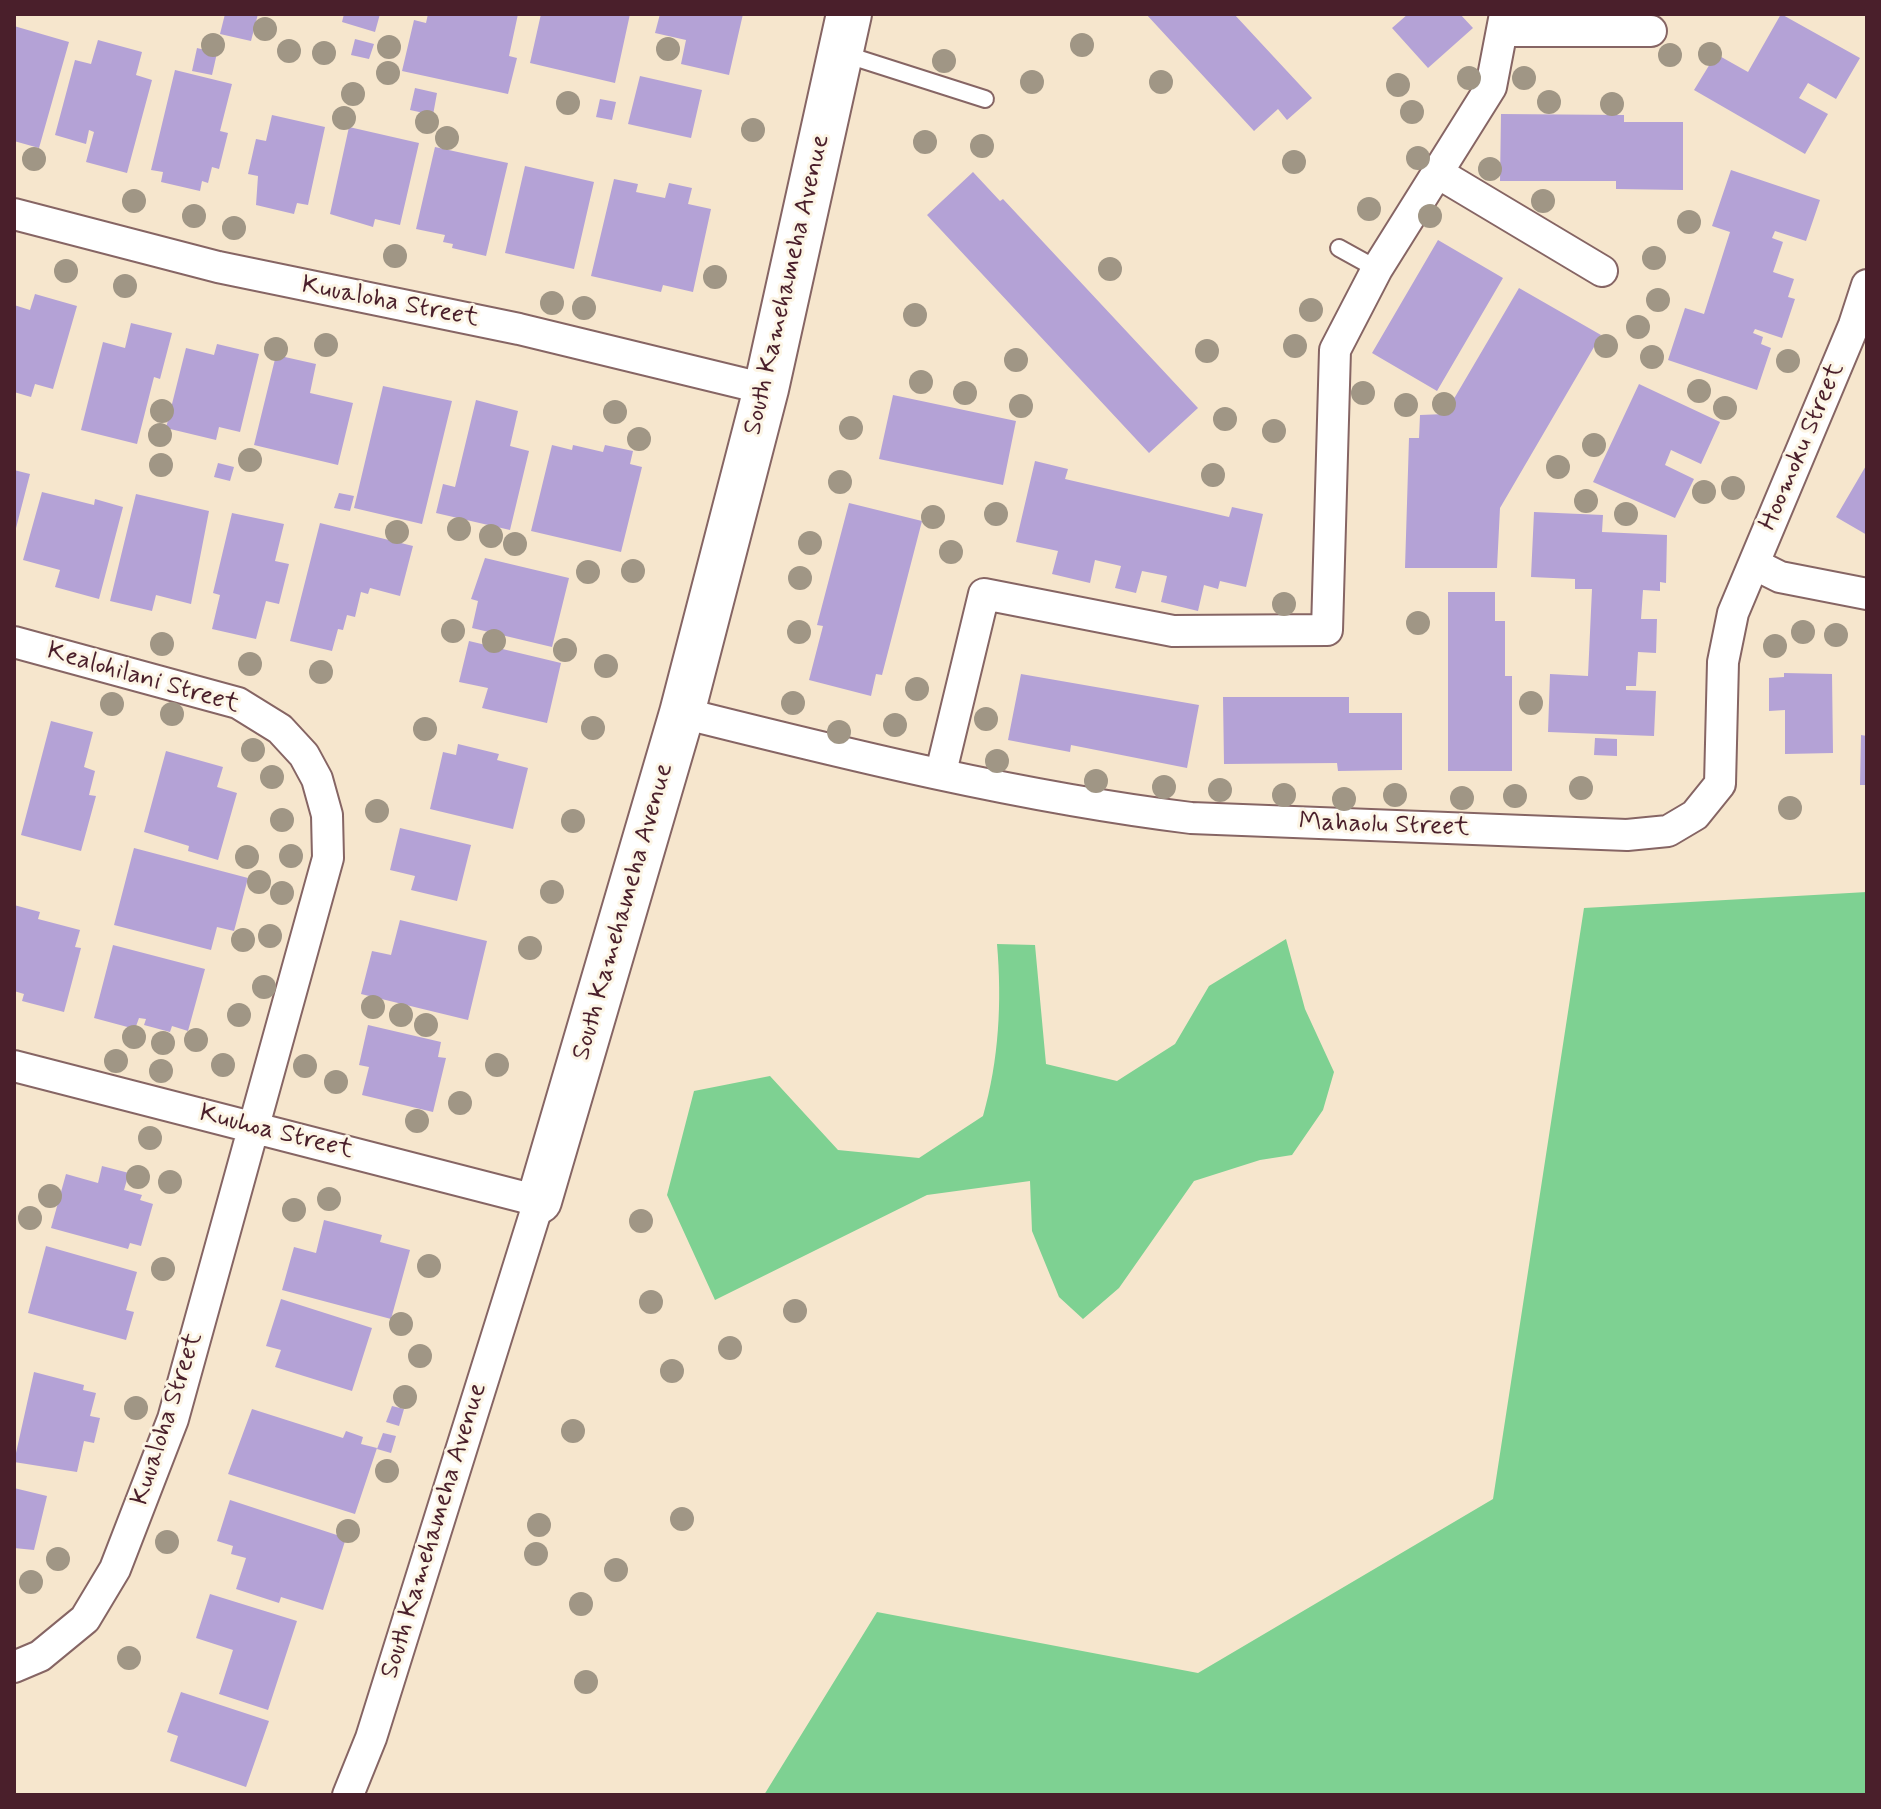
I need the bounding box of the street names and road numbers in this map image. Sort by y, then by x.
street label: South Kamehameha Avenue [738,132,838,438]
street label: Kuualoha Street [299,271,481,335]
street label: Hoomoku Street [1754,359,1852,535]
street label: Kealohilani Street [43,637,243,721]
street label: South Kamehameha Avenue [567,760,681,1064]
street label: Mahaolu Street [1298,807,1470,845]
street label: Kuuhoa Street [196,1099,356,1167]
street label: Kuualoha Street [125,1329,211,1509]
street label: South Kamehameha Avenue [375,1379,495,1683]

